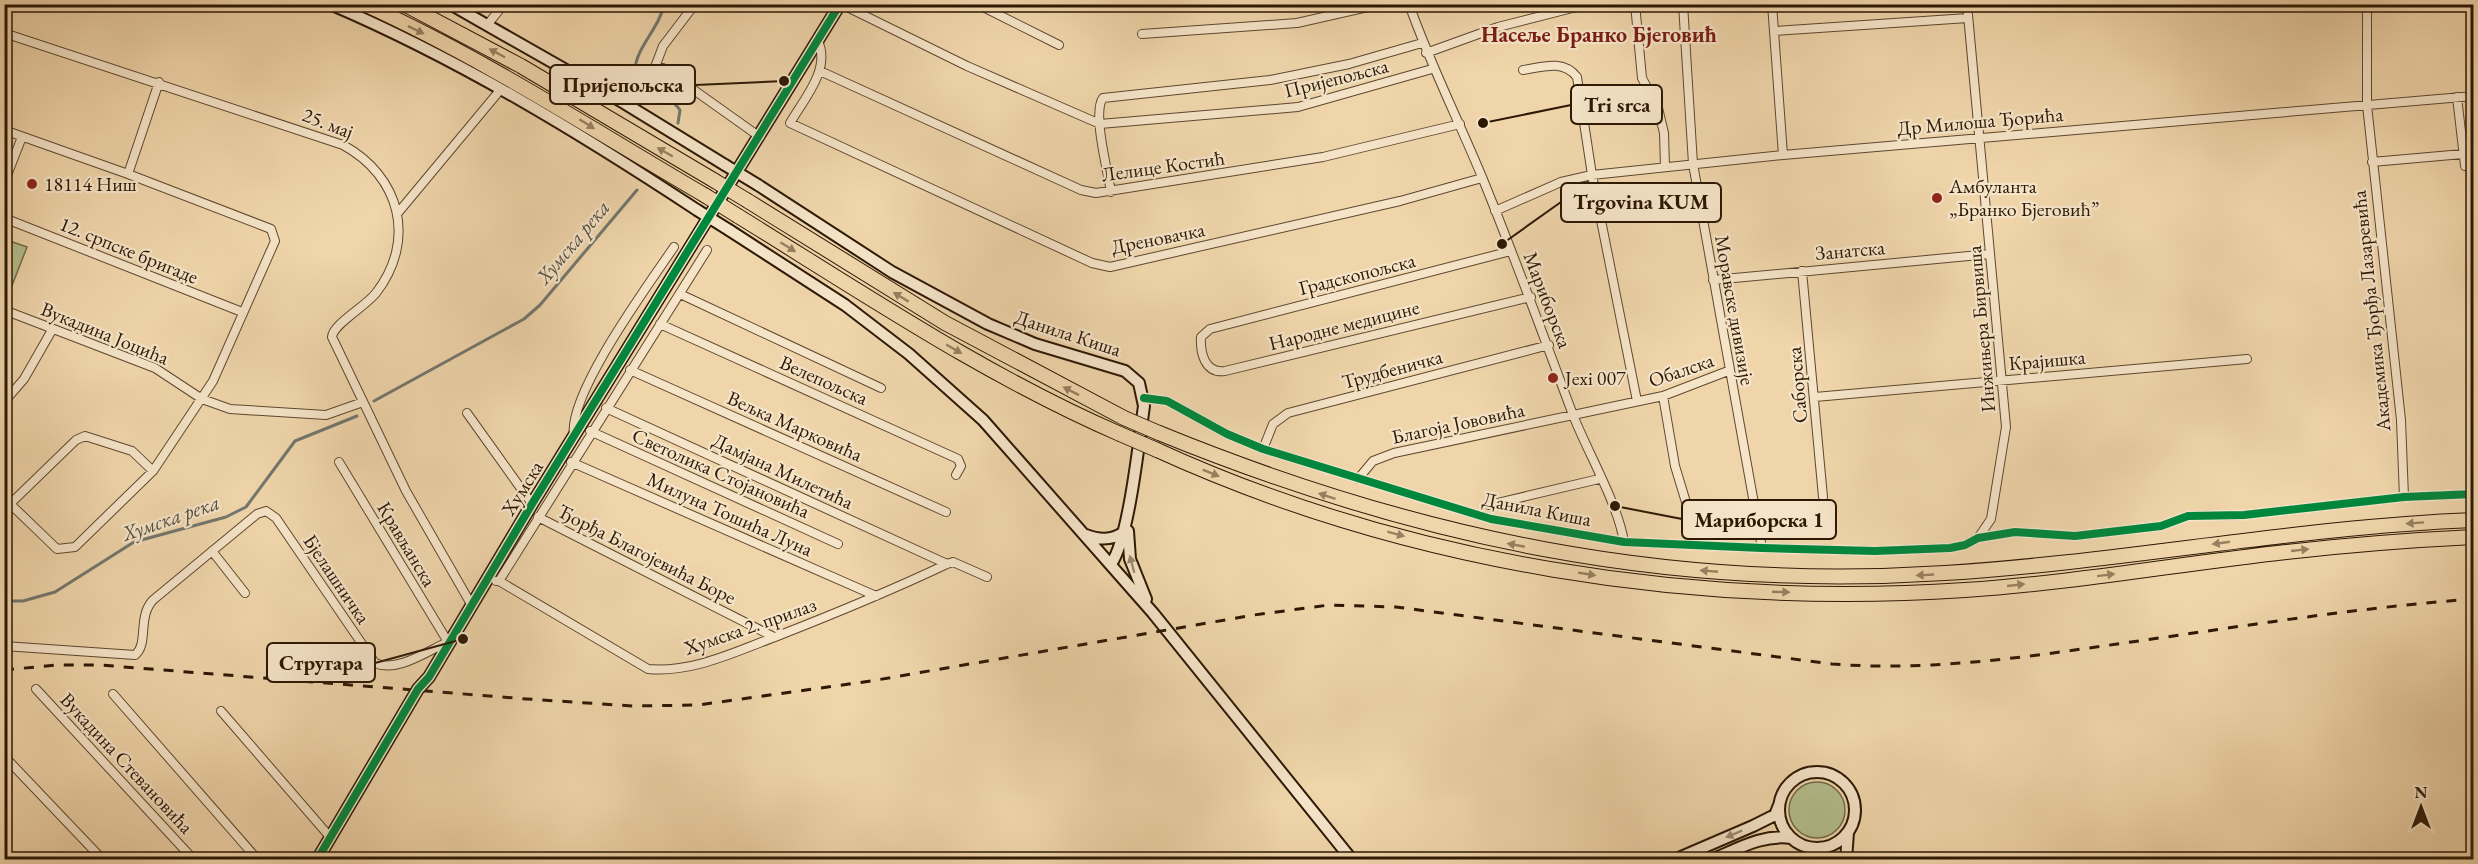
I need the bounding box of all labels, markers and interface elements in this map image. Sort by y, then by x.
district label: Насеље Бранко Бјеговић [1481,20,1717,49]
one-way arrow [408,25,425,35]
one-way arrow [488,48,505,58]
street label: Пријепољска [1281,52,1391,104]
callout: Пријепољска [550,65,695,104]
text: Пријепољска [563,71,684,98]
callout: Tri srca [1571,85,1662,124]
text: Tri srca [1584,91,1651,118]
street label: 25. мај [299,101,357,145]
street label: Др Милоша Ђорића [1896,101,2064,141]
one-way arrow [579,119,595,130]
street label: Лелице Костић [1100,144,1226,188]
one-way arrow [657,146,673,157]
place label: 18114 Ниш [44,171,137,197]
place label: Амбуланта „Бранко Бјеговић” [1948,173,2099,222]
marker: 18114 Ниш [25,177,39,191]
callout: Trgovina KUM [1561,183,1721,222]
text: Trgovina KUM [1573,188,1709,215]
street label: Академика Ђорђа Лазаревића [2345,189,2397,434]
marker: Амбуланта „Бранко Бјеговић” [1930,191,1944,205]
water label: Хумска река [529,194,615,291]
street label: 12. српске бригаде [56,210,202,290]
street label: Дреновачка [1109,216,1207,260]
street label: Моравске дивизије [1709,233,1761,387]
street label: Занатска [1814,234,1886,266]
one-way arrow [780,242,796,253]
street label: Инжињера Бирвиша [1961,245,2001,413]
street label: Градскопољска [1296,247,1418,301]
street label: Мариборска [1518,248,1578,352]
one-way arrow [893,291,909,302]
street label: Народне медицине [1266,294,1422,356]
street label: Вукадина Јоцића [37,296,173,370]
street label: Данила Киша [1012,304,1124,362]
street label: Трудбеничка [1339,343,1445,395]
one-way arrow [946,344,963,354]
street label: Крајишка [2007,344,2087,376]
street label: Саборска [1781,346,1813,424]
street label: Обалска [1645,347,1717,393]
street label: Велепољска [776,349,872,411]
place label: Jexi 007 [1563,365,1626,391]
marker: Jexi 007 [1546,371,1560,385]
street label: Вељка Марковића [723,385,867,467]
one-way arrow [1063,387,1080,396]
street label: Благоја Јововића [1389,396,1527,450]
street label: Светолика Стојановића [628,422,814,524]
street label: Дамјана Милетића [708,427,858,515]
street label: Хумска [495,456,549,521]
street label: Милуна Тошића Луна [643,466,817,562]
one-way arrow [1202,469,1220,478]
street label: Данила Киша [1480,486,1594,532]
water label: Хумска река [117,488,223,547]
one-way arrow [1318,491,1336,500]
street label: Крављанска [371,497,443,591]
street label: Ђорђа Благојевића Боре [554,498,741,610]
callout: Мариборска 1 [1682,500,1836,539]
text: Мариборска 1 [1694,506,1824,533]
one-way arrow [2406,518,2425,528]
street label: Бјелашничка [298,529,376,629]
one-way arrow [1387,530,1405,539]
one-way arrow [2212,538,2231,547]
one-way arrow [1506,540,1525,549]
one-way arrow [2290,545,2309,555]
one-way arrow [1127,555,1137,573]
one-way arrow [1700,567,1719,576]
one-way arrow [1577,569,1596,578]
one-way arrow [1916,570,1935,579]
one-way arrow [2097,570,2116,580]
one-way arrow [2007,580,2026,590]
one-way arrow [1771,587,1790,596]
street label: Хумска 2. прилаз [679,591,820,661]
callout: Стругара [267,643,375,682]
text: Стругара [279,649,364,676]
street label: Вукадина Стевановића [55,687,199,839]
north arrow [2391,777,2451,837]
text: N [2415,782,2428,803]
one-way arrow [1725,829,1743,839]

